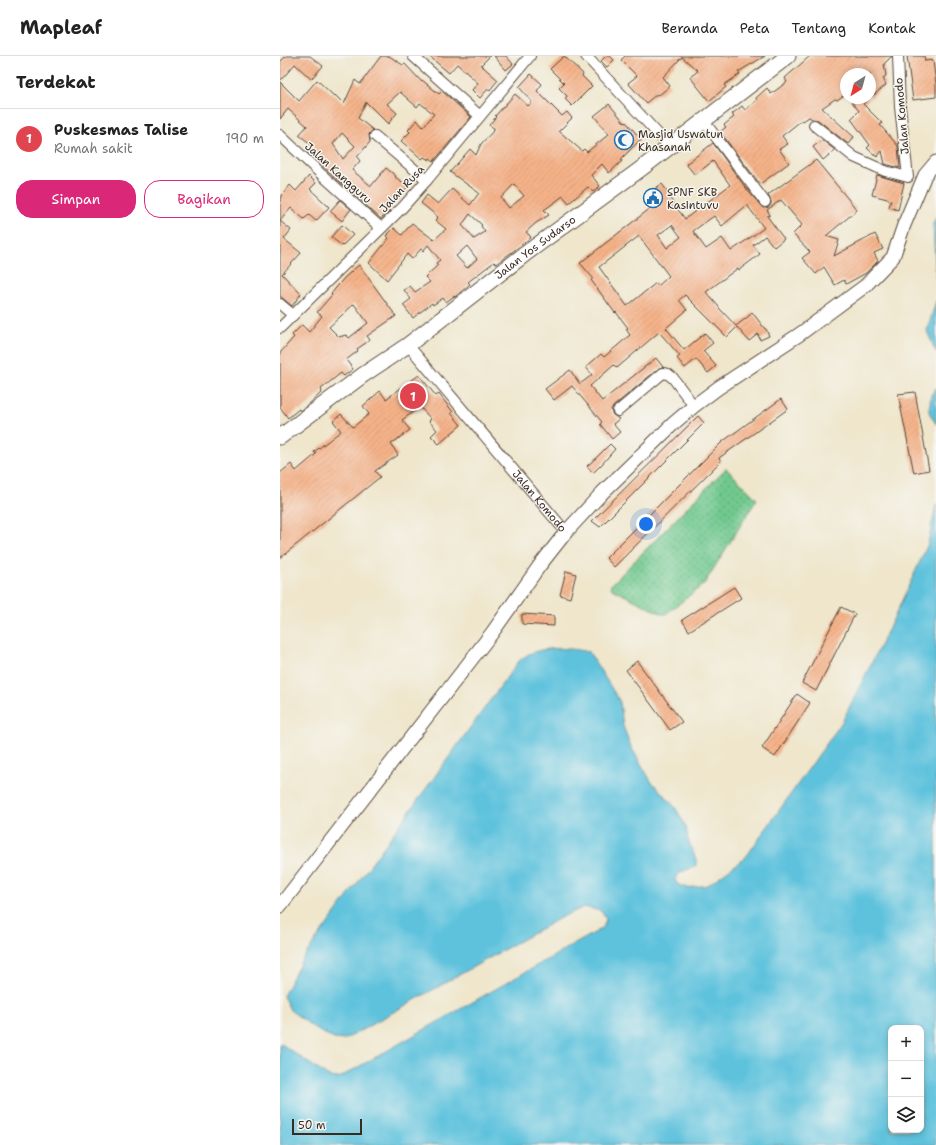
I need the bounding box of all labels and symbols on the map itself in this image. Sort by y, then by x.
north arrow [840,68,876,104]
street label: Jalan Komodo [891,77,913,155]
place label: Masjid Uswatun Khasanah [638,127,724,155]
mosque icon: Masjid Uswatun Khasanah [613,129,635,151]
street label: Jalan Kangguru [301,139,375,207]
street label: Jalan Rusa [376,162,428,216]
place label: SPNF SKB Kasintuvu [667,185,719,213]
public building icon: SPNF SKB Kasintuvu [642,187,664,209]
street label: Jalan Yos Sudarso [491,212,579,283]
pin: 1 [400,381,426,411]
street label: Jalan Komodo [509,467,570,535]
your location [636,514,656,534]
scale bar [292,1117,362,1136]

